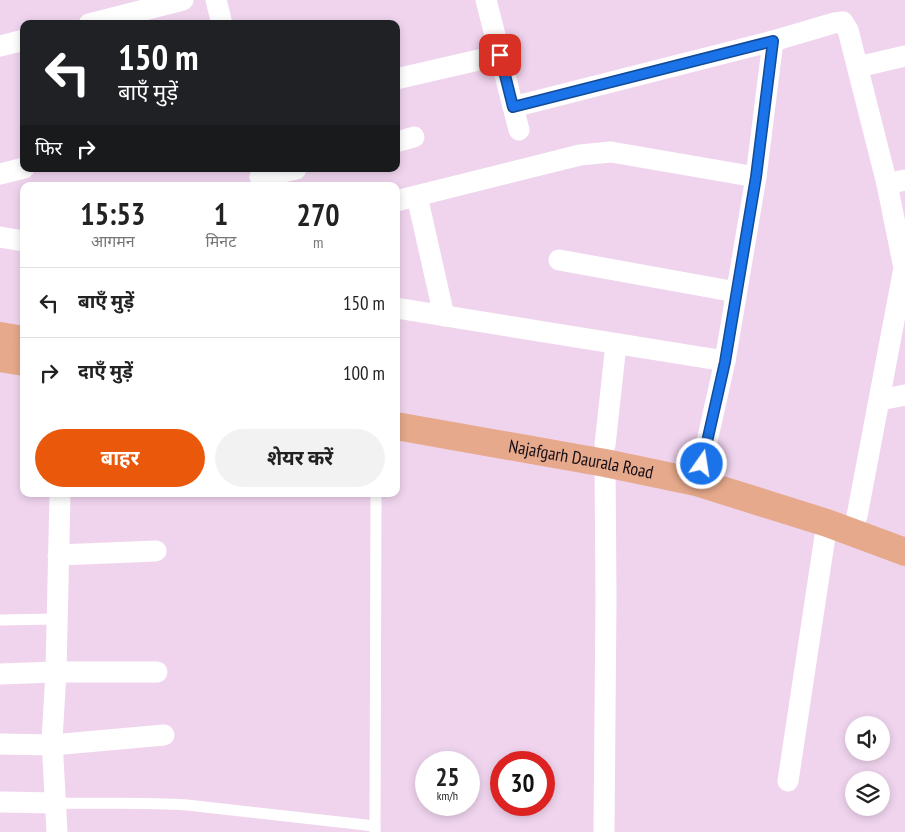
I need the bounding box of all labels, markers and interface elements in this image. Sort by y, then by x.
text: 150 m [118,34,199,80]
pin [479,34,521,76]
icon: left [35,40,100,105]
icon: arrive [486,41,514,69]
text: बाएँ मुड़ें [118,78,178,106]
icon: right [72,135,100,163]
text: फिर [35,136,62,160]
text: 15:53 [80,194,145,233]
text: 1 [214,194,228,233]
text: 270 [297,195,340,234]
text: आगमन [91,231,135,251]
text: मिनट [206,231,236,251]
text: m [313,232,323,252]
icon: left [35,289,63,317]
text: बाएँ मुड़ें [78,289,134,313]
text: 150 m [343,291,385,315]
icon: right [35,359,63,387]
text: दाएँ मुड़ें [78,359,133,383]
text: 100 m [343,361,385,385]
button: बाहर [35,429,205,487]
button: शेयर करें [215,429,385,487]
street label: Najafgarh Daurala Road [507,434,656,484]
position arrow [675,437,727,489]
map controls [845,716,890,816]
button: sound [845,716,890,761]
speed limit sign: 30 [490,751,555,816]
text: 25 [436,761,459,793]
button: layers [845,771,890,816]
text: km/h [437,788,458,803]

